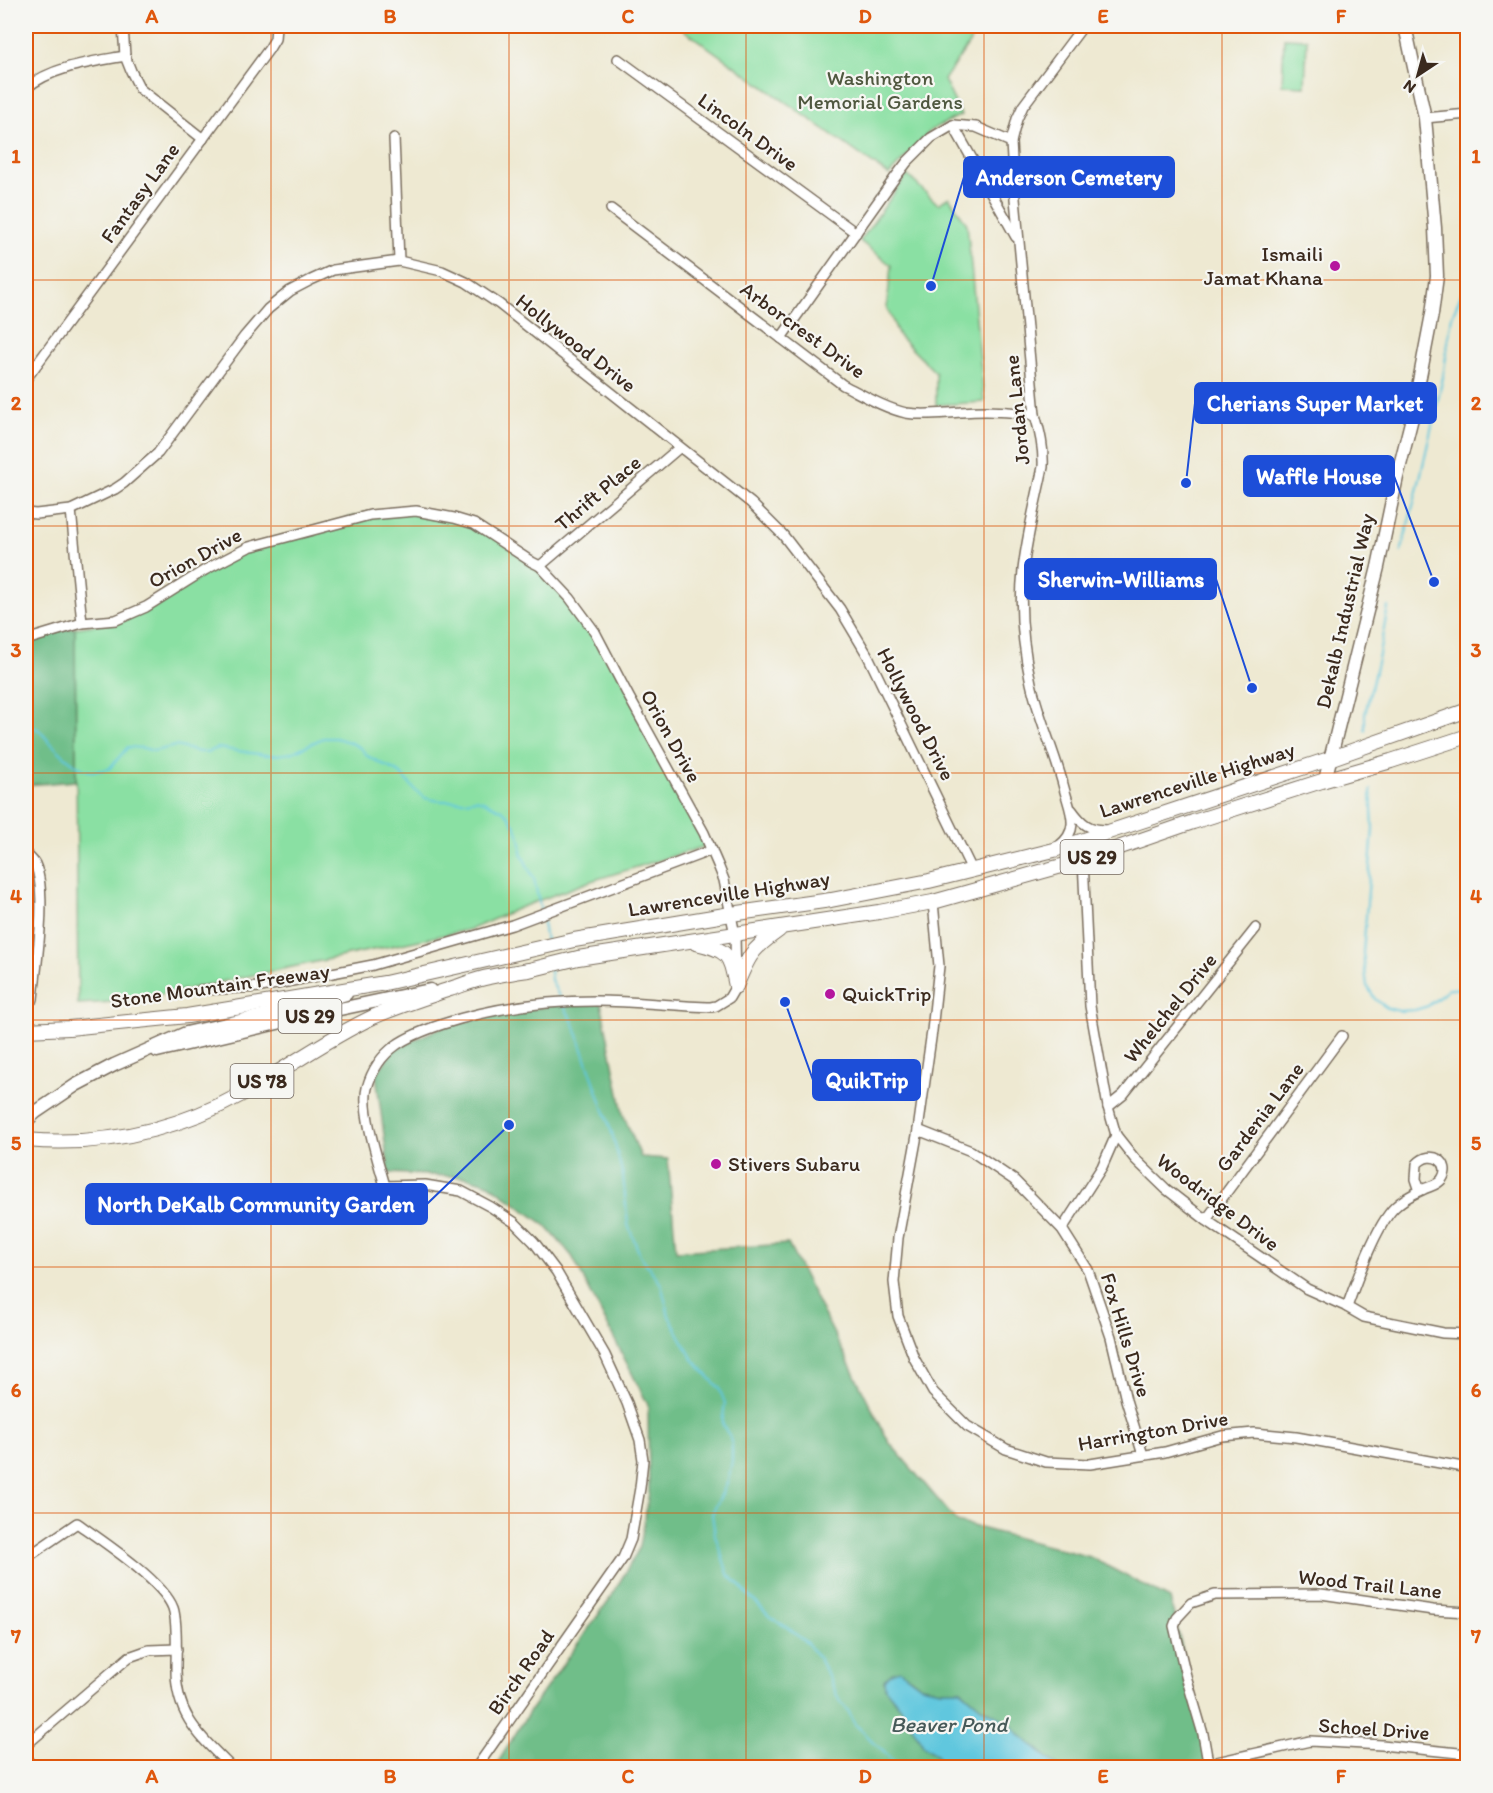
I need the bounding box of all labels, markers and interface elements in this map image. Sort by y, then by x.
text: A [145,4,159,28]
text: B [384,4,397,28]
text: C [622,4,635,28]
text: D [858,4,872,28]
text: E [1097,4,1109,28]
text: F [1336,4,1347,28]
north arrow [1388,45,1448,105]
park label: Washington Memorial Gardens [797,65,963,114]
text: N [1400,76,1419,98]
street label: Lincoln Drive [693,87,803,176]
street label: Fantasy Lane [95,138,184,248]
text: 1 [11,144,21,168]
text: 1 [1471,144,1481,168]
callout: Anderson Cemetery [964,157,1174,197]
text: Anderson Cemetery [975,164,1163,191]
place label: Ismaili Jamat Khana [1204,241,1323,290]
marker: Ismaili Jamat Khana [1328,259,1342,273]
street label: Arborcrest Drive [736,276,871,383]
street label: Hollywood Drive [511,288,642,397]
street label: Jordan Lane [998,354,1035,466]
callout: Cherians Super Market [1195,383,1436,423]
text: Cherians Super Market [1207,390,1424,417]
text: 2 [11,391,22,415]
text: 2 [1471,391,1482,415]
street label: Thrift Place [550,449,646,536]
callout: Waffle House [1244,456,1394,496]
text: Waffle House [1256,463,1382,490]
street label: Dekalb Industrial Way [1310,511,1379,711]
street label: Orion Drive [144,522,246,593]
callout: Sherwin-Williams [1025,559,1216,599]
text: Sherwin-Williams [1038,566,1204,593]
text: 3 [11,638,22,662]
text: 3 [1471,638,1482,662]
street label: Hollywood Drive [872,643,961,785]
street label: Orion Drive [636,685,707,787]
street label: Lawrenceville Highway [1096,736,1298,823]
road number: US 29 [1060,840,1124,874]
street label: Lawrenceville Highway [626,865,832,922]
text: 4 [10,884,22,908]
text: 4 [1470,884,1482,908]
street label: Whelchel Drive [1118,948,1222,1068]
street label: Stone Mountain Freeway [109,958,331,1013]
place label: QuickTrip [842,981,931,1006]
marker: QuickTrip [823,987,837,1001]
road number: US 29 [278,999,342,1033]
street label: Gardenia Lane [1210,1057,1309,1176]
callout: QuikTrip [813,1060,920,1100]
road number: US 78 [230,1064,294,1098]
text: QuikTrip [826,1067,909,1094]
text: 5 [11,1131,22,1155]
text: 5 [1471,1131,1482,1155]
street label: Woodridge Drive [1152,1147,1285,1256]
place label: Stivers Subaru [728,1151,860,1176]
marker: Stivers Subaru [709,1157,723,1171]
callout: North DeKalb Community Garden [86,1184,427,1224]
text: North DeKalb Community Garden [97,1191,415,1218]
street label: Fox Hills Drive [1096,1270,1157,1400]
text: 6 [11,1378,22,1402]
text: 6 [1471,1378,1482,1402]
street label: Harrington Drive [1076,1405,1230,1456]
street label: Wood Trail Lane [1297,1564,1443,1603]
text: 7 [10,1624,21,1648]
street label: Birch Road [482,1624,559,1719]
text: 7 [1470,1624,1481,1648]
water label: Beaver Pond [890,1711,1010,1738]
street label: Schoel Drive [1318,1712,1430,1745]
text: A [145,1764,159,1788]
text: B [384,1764,397,1788]
text: C [622,1764,635,1788]
text: D [858,1764,872,1788]
text: E [1097,1764,1109,1788]
text: F [1336,1764,1347,1788]

